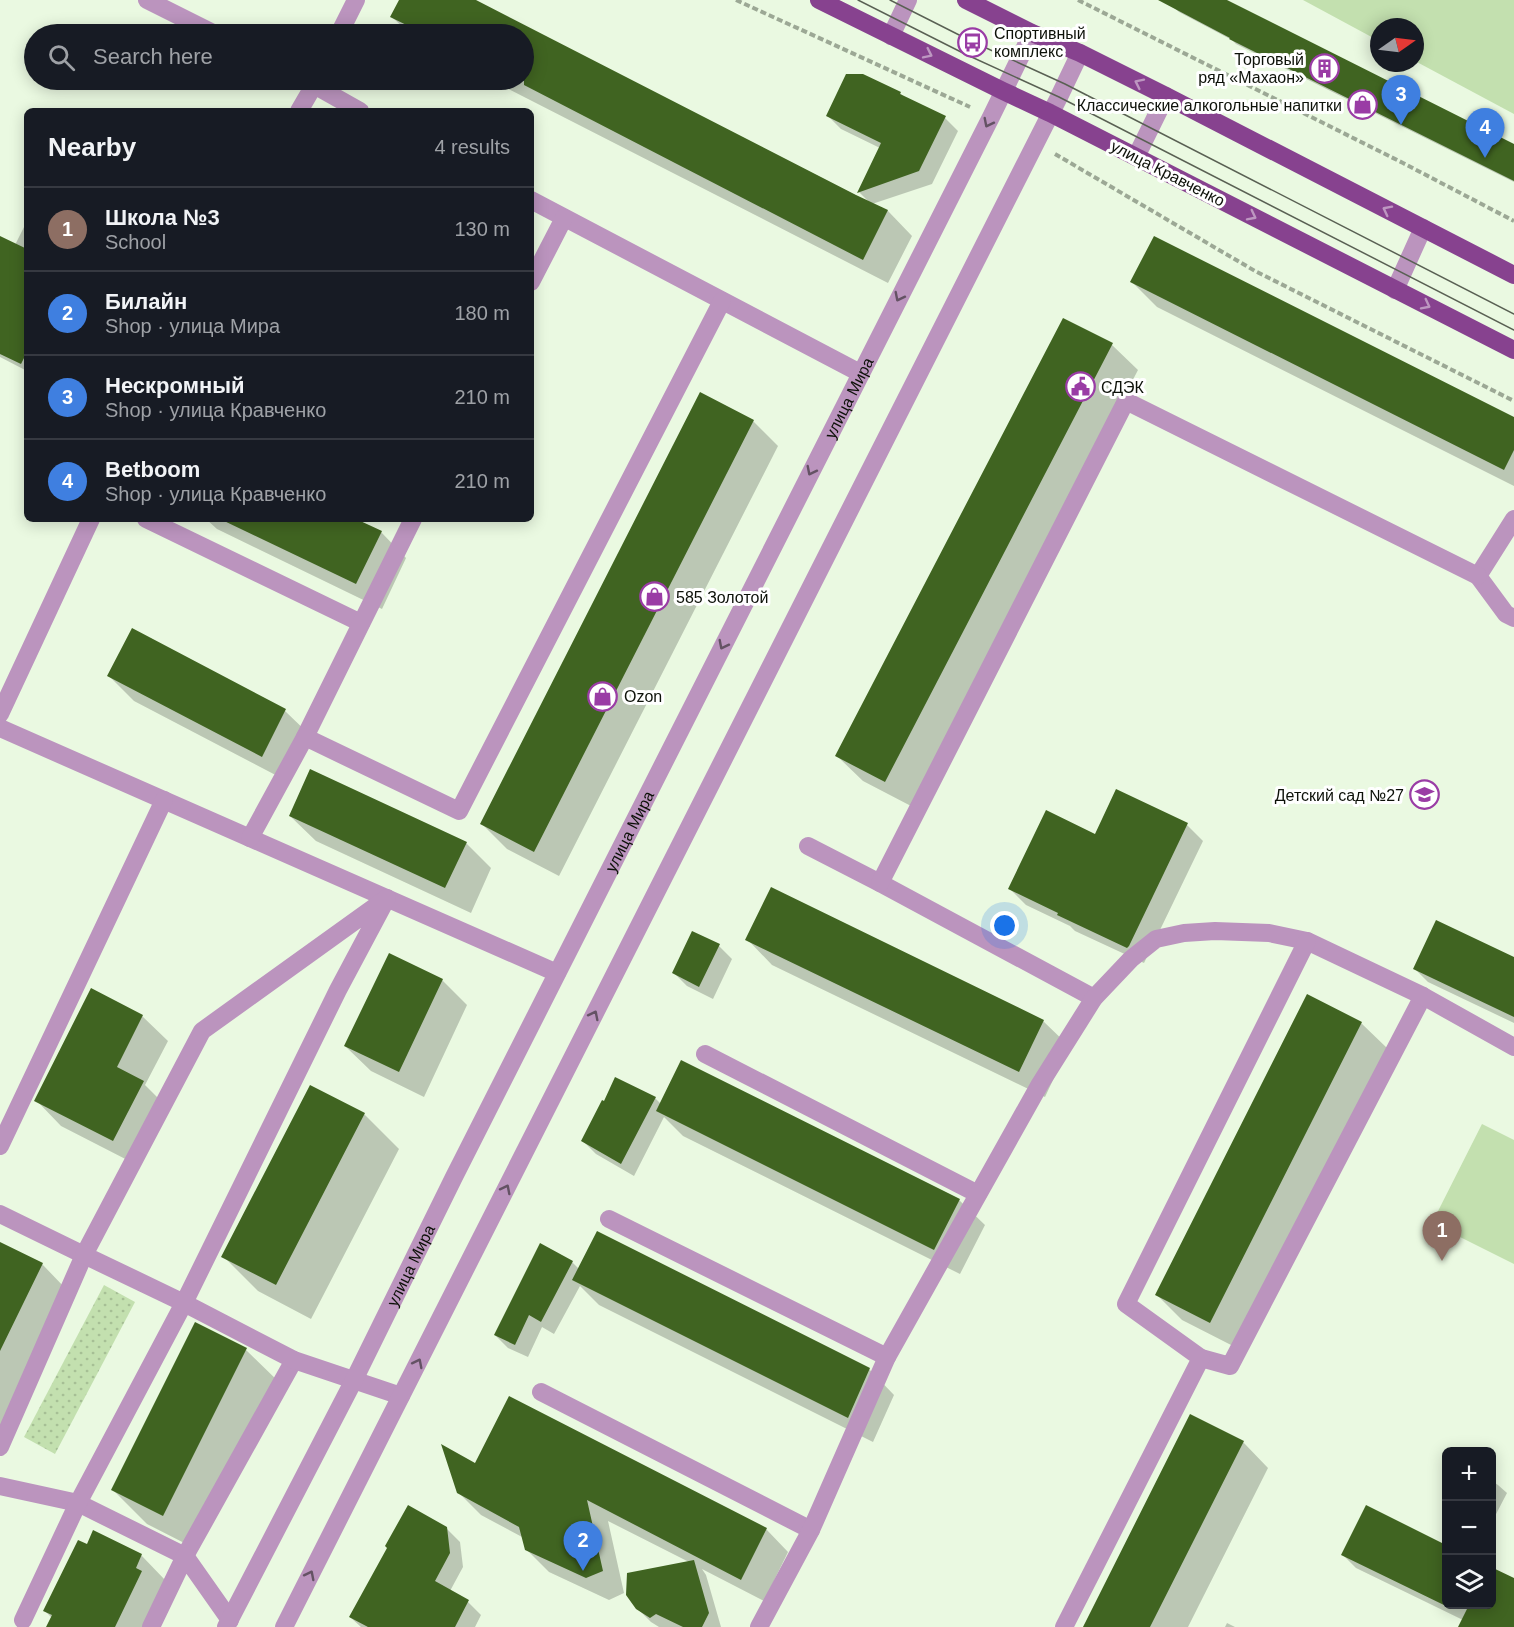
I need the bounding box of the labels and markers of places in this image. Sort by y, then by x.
place label: Спортивный комплекс [994,25,1086,60]
bus stop icon: Спортивный комплекс [957,26,989,58]
place label: Торговый ряд «Махаон» [1198,51,1304,86]
building icon: Торговый ряд «Махаон» [1309,52,1341,84]
pin: 3 [1382,76,1420,125]
shop icon: Классические алкогольные напитки [1347,89,1379,121]
place label: Классические алкогольные напитки [1077,97,1342,114]
pin: 4 [1466,108,1504,158]
public building icon: СДЭК [1064,371,1096,403]
place label: СДЭК [1101,379,1145,396]
shop icon: 585 Золотой [639,581,671,613]
place label: 585 Золотой [676,589,768,606]
shop icon: Ozon [587,680,619,712]
place label: Ozon [624,688,662,705]
school or university icon: Детский сад №27 [1409,779,1441,811]
place label: Детский сад №27 [1275,787,1404,804]
pin: 1 [1422,1212,1462,1261]
pin: 2 [564,1522,602,1571]

